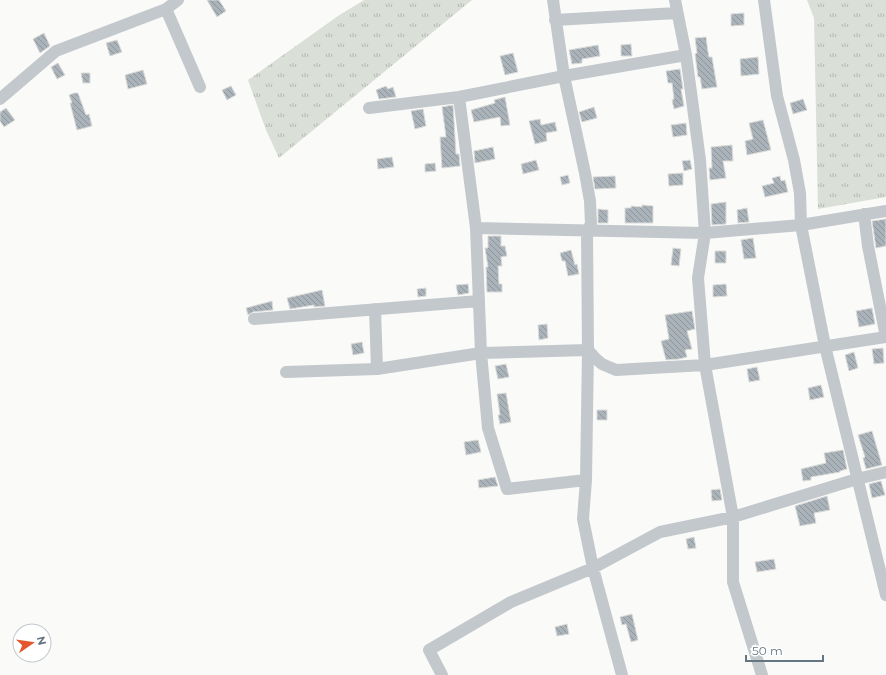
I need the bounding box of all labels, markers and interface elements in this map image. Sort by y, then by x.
north arrow [12,623,52,663]
text: N [34,635,50,647]
scale bar [746,637,823,663]
text: 50 m [752,643,783,658]

